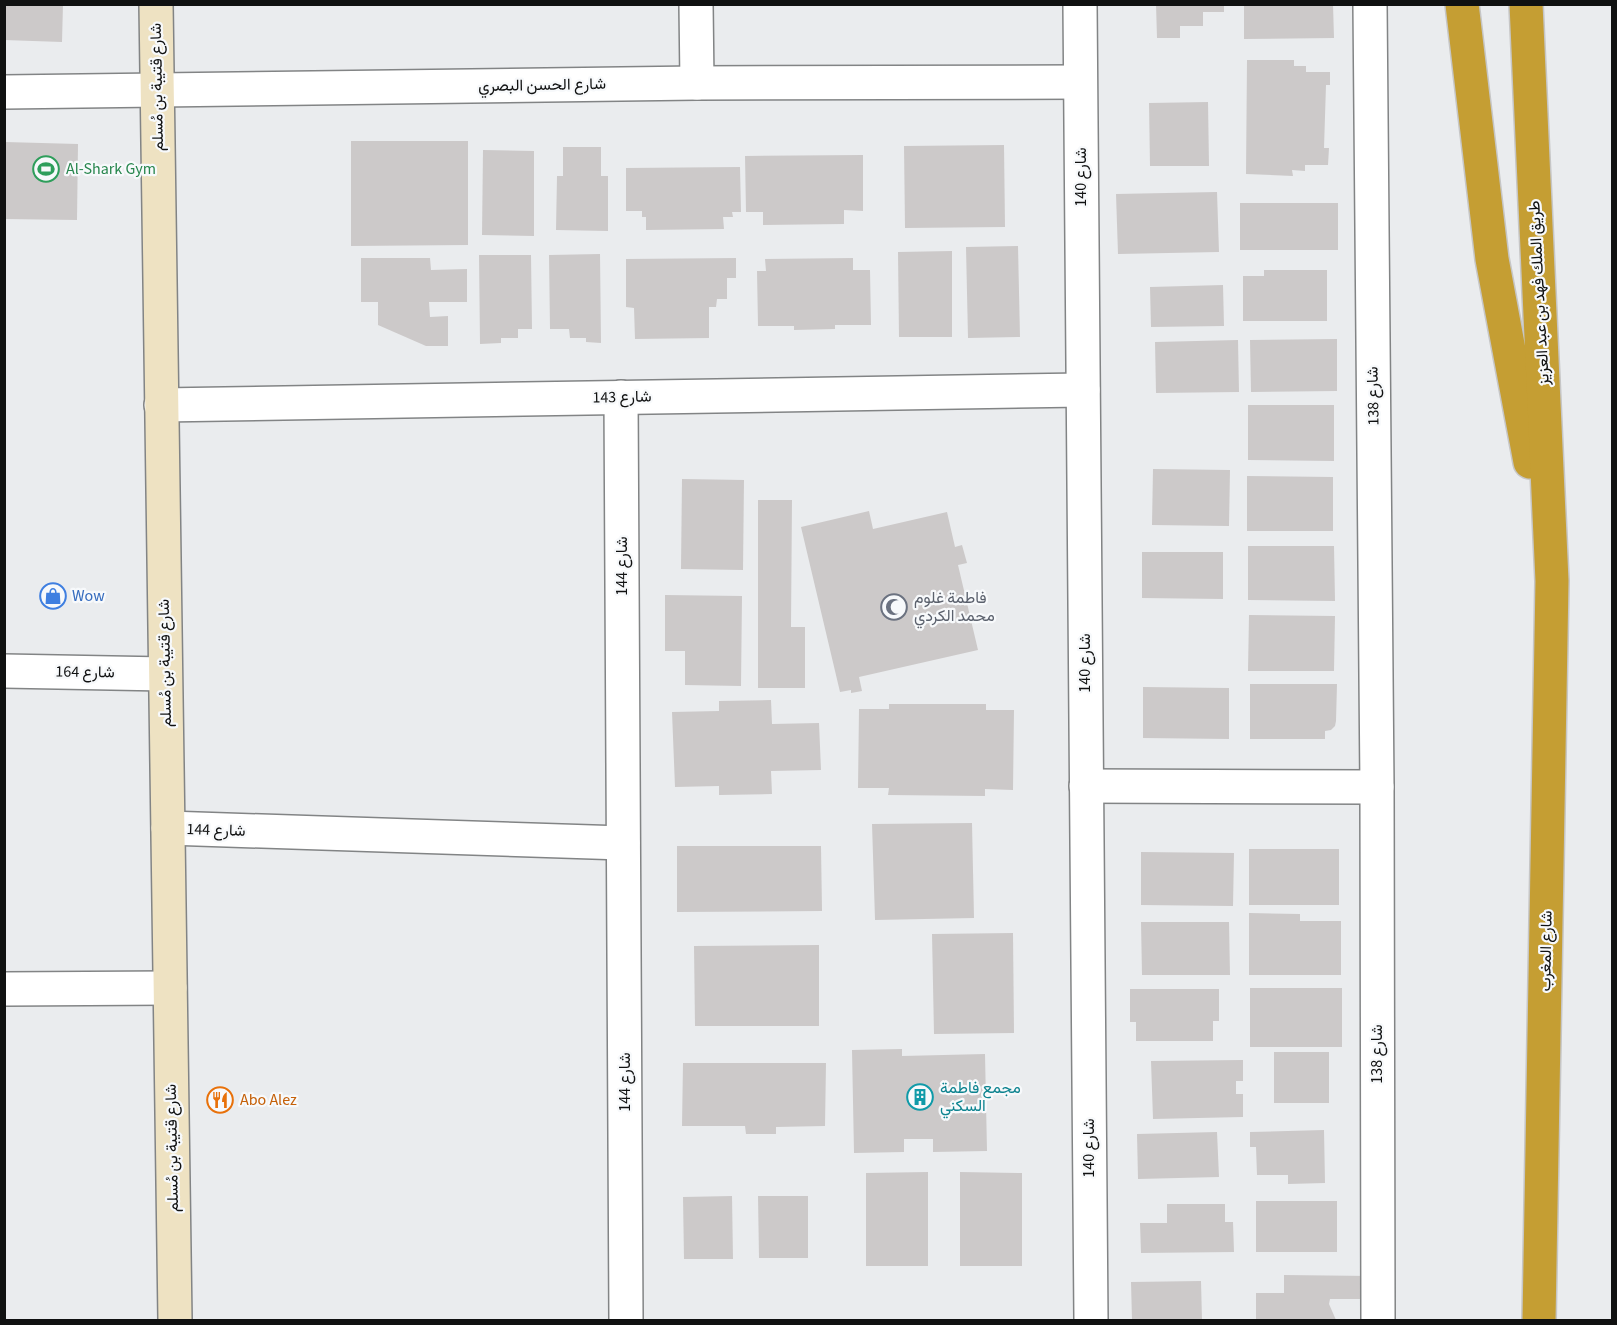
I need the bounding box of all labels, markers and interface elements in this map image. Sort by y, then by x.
street label: شارع قتيبة بن مُسلم [145,23,169,151]
street label: شارع الحسن البصري [478,73,606,99]
street label: شارع 140 [1070,147,1092,207]
sports icon: Al-Shark Gym [31,154,61,184]
place label: Al-Shark Gym [66,158,156,180]
street label: طريق الملك فهد بن عبد العزيز [1523,200,1555,387]
street label: شارع 138 [1361,366,1385,426]
street label: شارع 143 [592,385,652,409]
street label: شارع 144 [611,536,633,596]
shop icon: Wow [38,581,68,611]
place label: Wow [72,585,105,607]
place label: فاطمة غلوم محمد الكردي [914,587,995,629]
mosque icon: فاطمة غلوم محمد الكردي [879,592,909,622]
street label: شارع قتيبة بن مُسلم [153,599,177,727]
street label: شارع 140 [1074,633,1096,693]
street label: شارع 164 [55,660,115,684]
street label: شارع 144 [186,818,246,842]
street label: شارع المغرب [1534,910,1558,992]
street label: شارع 138 [1366,1024,1388,1084]
street label: شارع 144 [614,1052,636,1112]
place label: مجمع فاطمة السكني [940,1077,1021,1119]
building icon: مجمع فاطمة السكني [905,1082,935,1112]
street label: شارع قتيبة بن مُسلم [160,1084,184,1212]
restaurant icon: Abo Alez [205,1085,235,1115]
place label: Abo Alez [240,1089,297,1111]
street label: شارع 140 [1078,1118,1100,1178]

